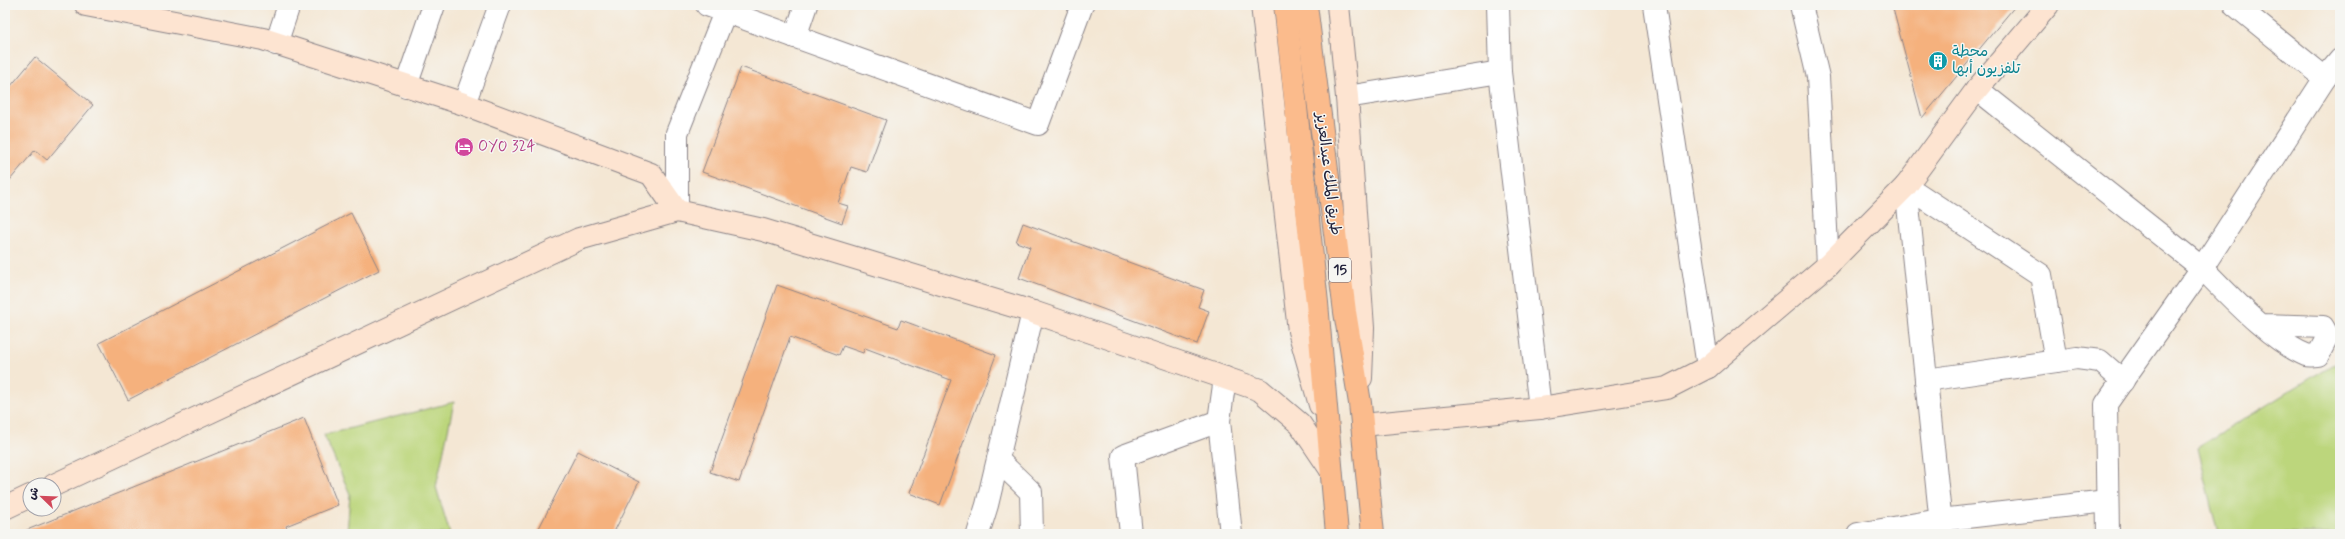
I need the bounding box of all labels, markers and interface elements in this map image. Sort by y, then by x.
place label: محطة تلفزيون أبها [1952,42,2021,79]
building icon: محطة تلفزيون أبها [1927,50,1949,72]
street label: طريق الملك عبدالعزيز [1310,109,1345,237]
hotel icon: OYO 324 [453,136,475,158]
place label: OYO 324 [478,137,535,157]
road number: 15 [1329,258,1351,282]
north arrow [22,477,62,517]
text: ش [25,485,43,502]

